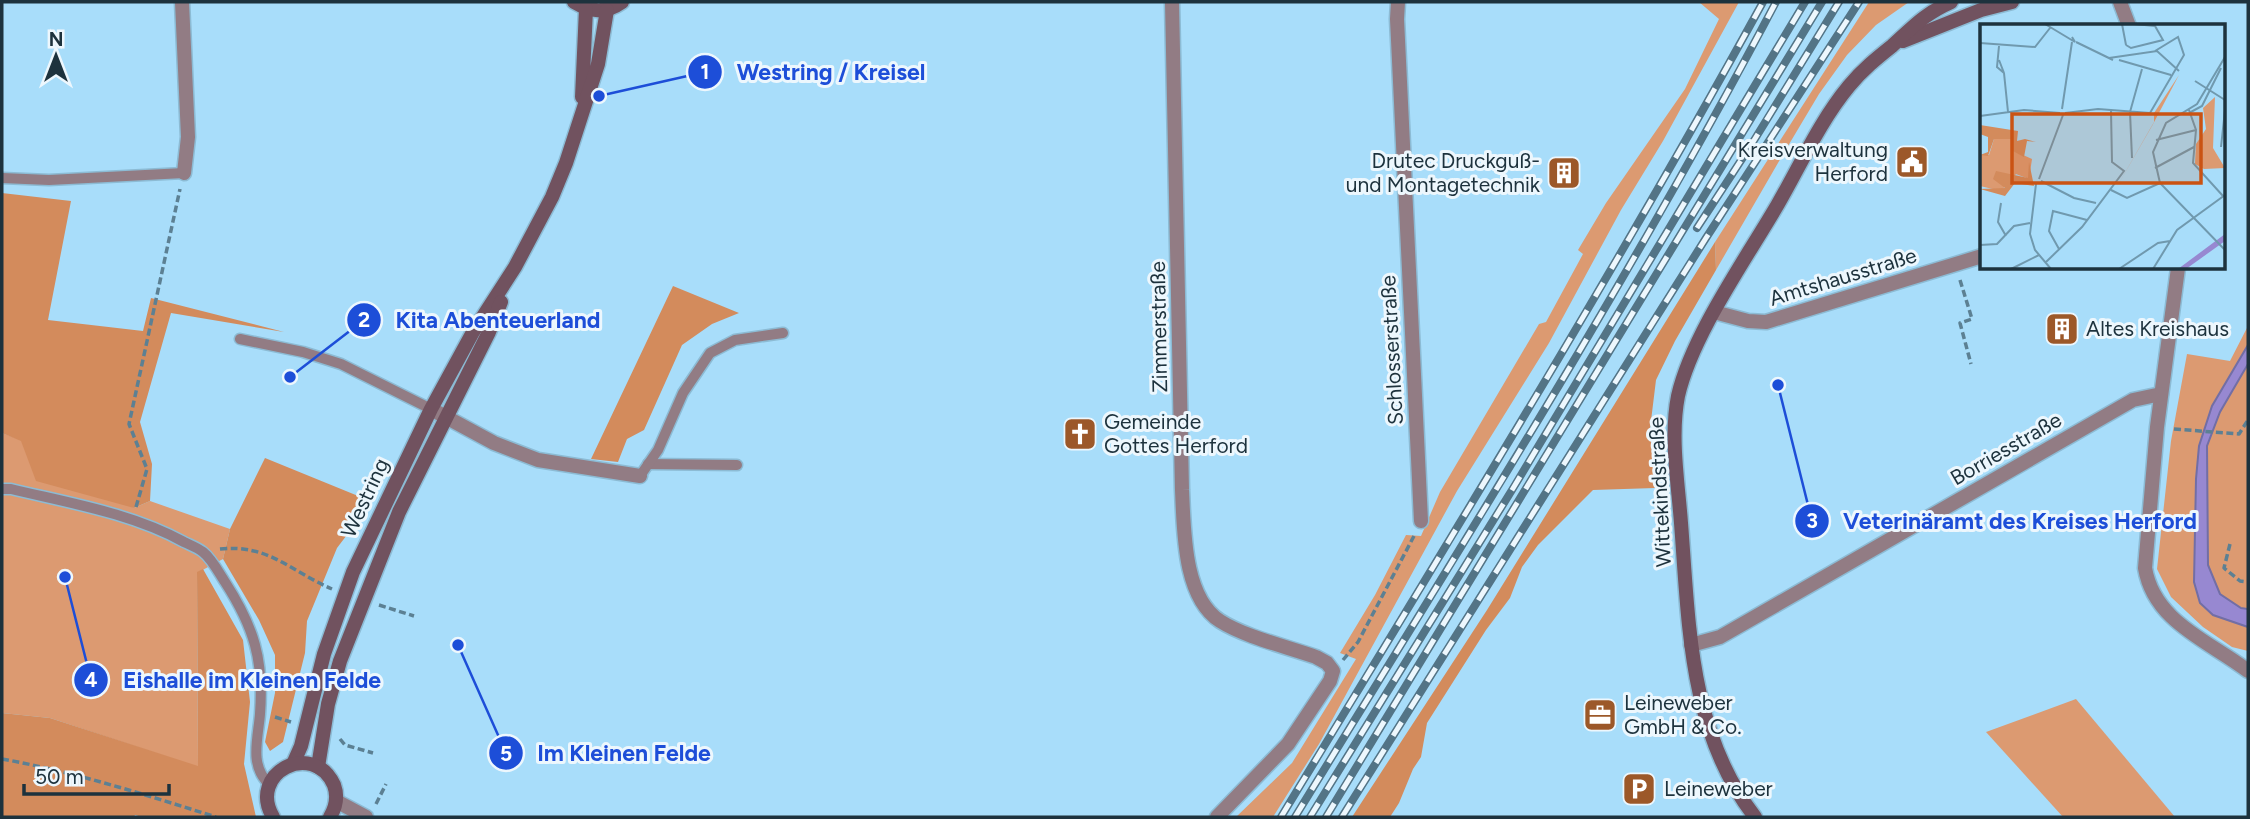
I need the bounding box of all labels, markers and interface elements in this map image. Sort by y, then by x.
north arrow [21,21,91,91]
inset map [1980,24,2226,270]
text: N [49,28,63,51]
callout: Westring / Kreisel [688,50,939,94]
text: Westring / Kreisel [737,58,925,86]
text: 1 [701,59,709,84]
place label: Kreisverwaltung Herford [1738,137,1888,186]
public building icon: Kreisverwaltung Herford [1893,143,1931,181]
place label: Drutec Druckguß- und Montagetechnik [1346,148,1541,197]
building icon: Drutec Druckguß- und Montagetechnik [1545,154,1583,192]
street label: Amtshausstraße [1766,242,1919,311]
street label: Zimmerstraße [1145,261,1172,393]
street label: Schlosserstraße [1375,275,1408,425]
callout: Kita Abenteuerland [347,298,615,342]
text: Kita Abenteuerland [395,306,601,334]
text: 2 [358,307,370,332]
building icon: Altes Kreishaus [2043,310,2081,348]
place label: Altes Kreishaus [2086,316,2229,341]
street label: Borriesstraße [1946,407,2066,490]
place label: Gemeinde Gottes Herford [1104,409,1248,458]
church icon: Gemeinde Gottes Herford [1061,415,1099,453]
street label: Wittekindstraße [1643,416,1676,568]
street label: Westring [335,454,394,541]
callout: Veterinäramt des Kreises Herford [1794,499,2211,543]
text: Veterinäramt des Kreises Herford [1843,507,2197,535]
text: 3 [1806,508,1818,533]
callout: Eishalle im Kleinen Felde [73,658,395,702]
text: Eishalle im Kleinen Felde [123,666,381,694]
text: 4 [84,667,98,692]
place label: Leineweber GmbH & Co. [1624,690,1742,739]
office icon: Leineweber GmbH & Co. [1581,696,1619,734]
callout: Im Kleinen Felde [488,731,725,775]
text: Im Kleinen Felde [537,739,711,767]
text: 5 [500,741,512,766]
scale bar [24,752,170,796]
text: 50 m [35,764,84,789]
parking icon: Leineweber [1620,770,1658,808]
place label: Leineweber [1664,776,1773,801]

